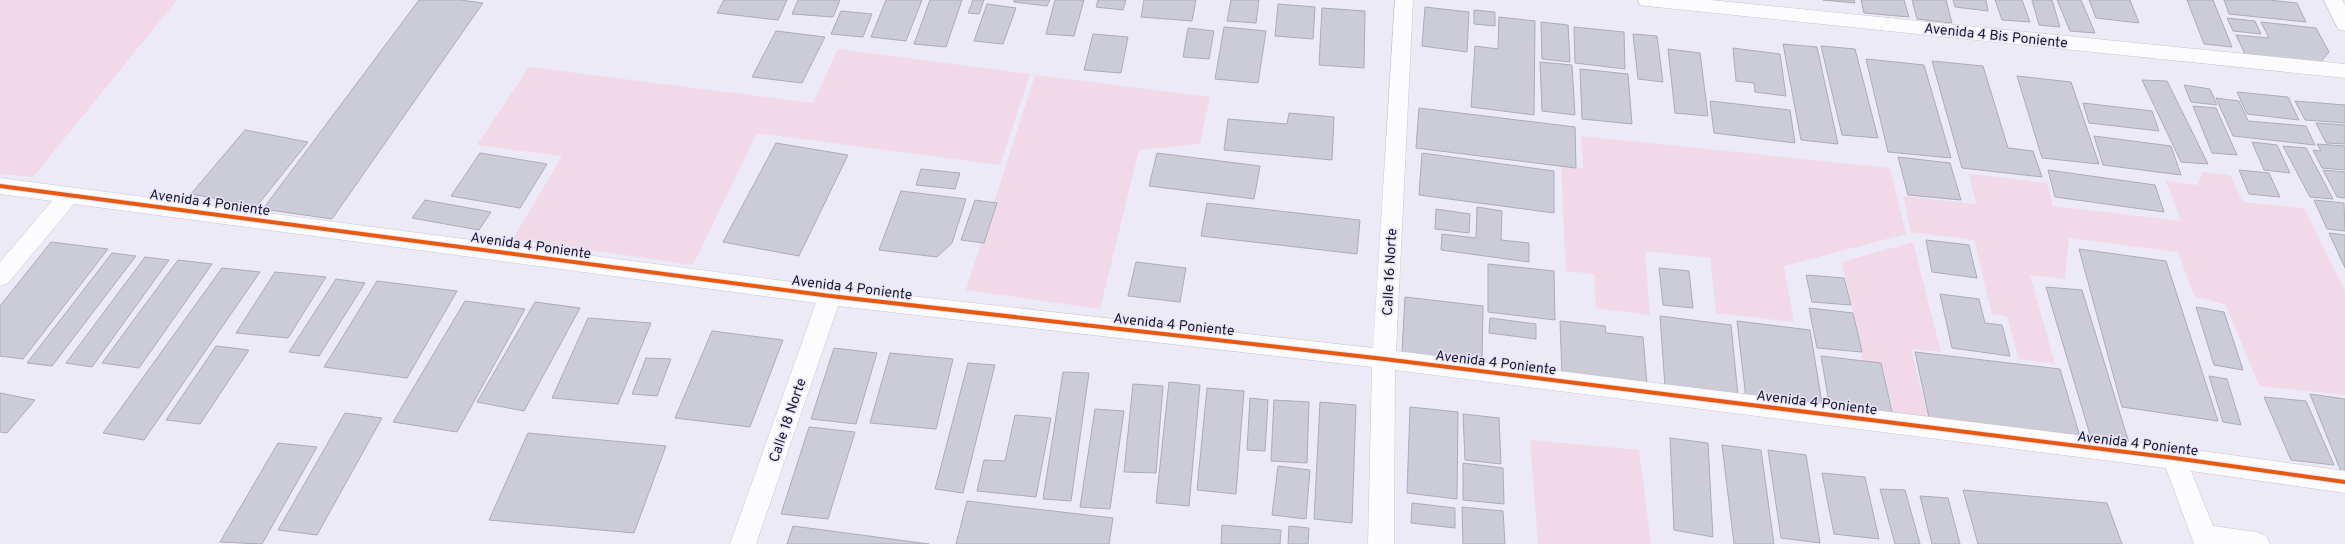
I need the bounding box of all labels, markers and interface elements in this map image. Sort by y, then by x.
street label: Avenida 4 Bis Poniente [1923,21,2068,52]
street label: Avenida 4 Poniente [148,187,271,220]
street label: Calle 16 Norte [1380,228,1401,316]
street label: Avenida 4 Poniente [469,230,592,263]
street label: Avenida 4 Poniente [790,273,913,304]
street label: Avenida 4 Poniente [1112,311,1235,340]
street label: Avenida 4 Poniente [1434,348,1557,379]
street label: Calle 18 Norte [766,376,811,465]
street label: Avenida 4 Poniente [1755,388,1878,419]
street label: Avenida 4 Poniente [2076,429,2199,460]

